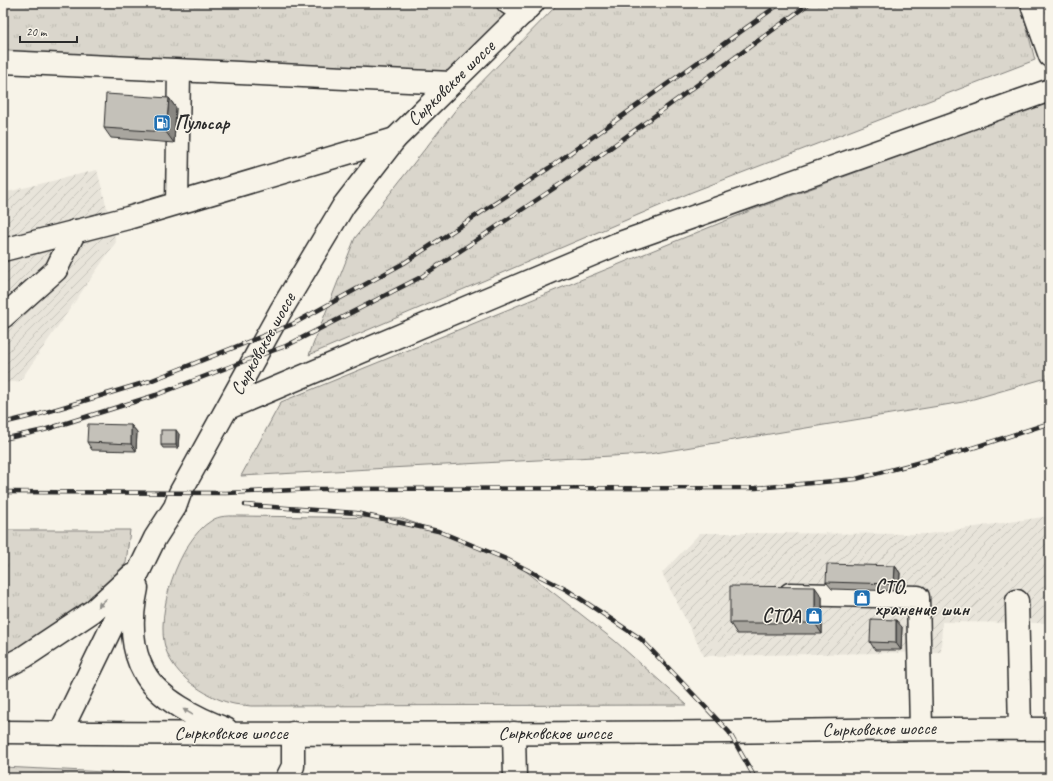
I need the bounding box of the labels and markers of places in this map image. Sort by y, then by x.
place label: Пульсар [175,111,231,135]
fuel station icon: Пульсар [152,113,172,133]
place label: СТО, хранение шин [875,575,970,621]
shop icon: СТО, хранение шин [852,588,872,608]
place label: СТОА [762,604,801,628]
shop icon: СТОА [804,606,824,626]

